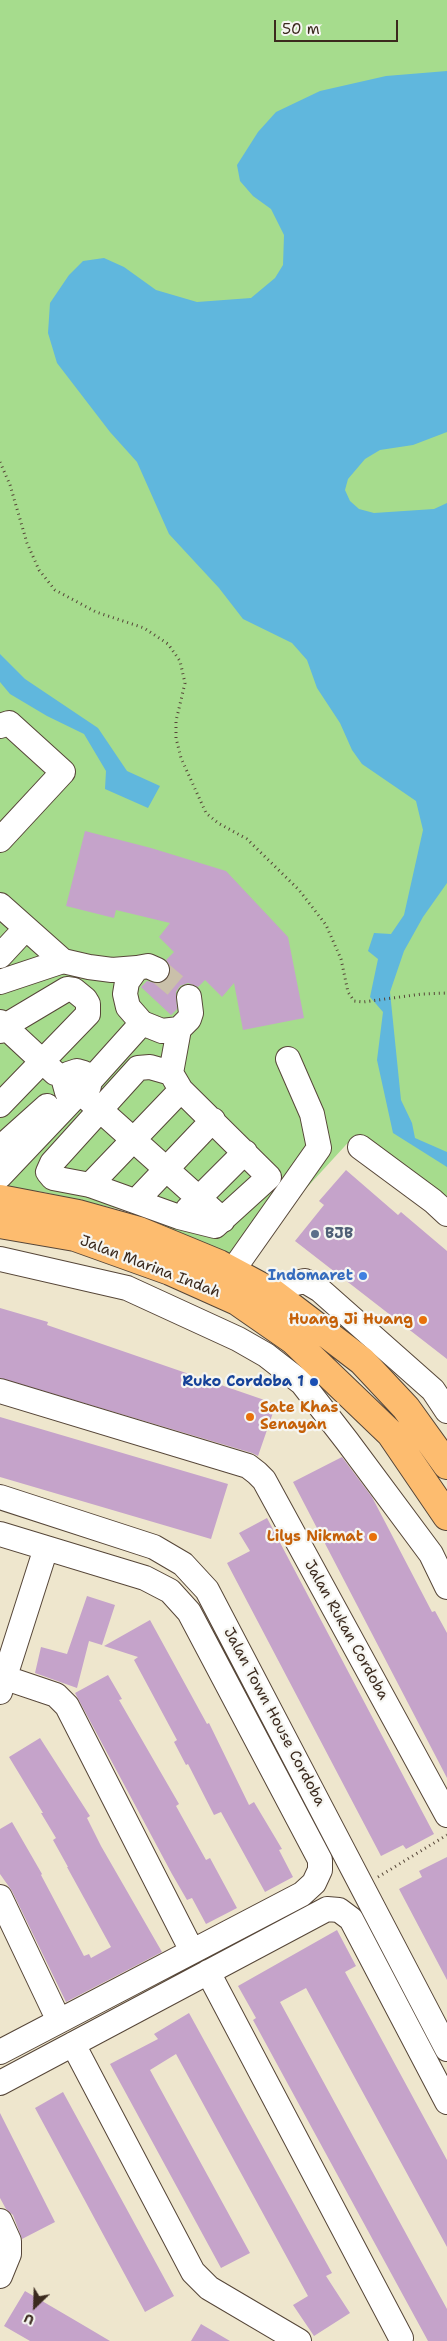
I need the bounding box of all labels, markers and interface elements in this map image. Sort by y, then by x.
scale bar [277,10,401,42]
text: 50 m [282,19,320,39]
place label: BJB [325,1225,353,1243]
marker: BJB [309,1228,321,1240]
street label: Jalan Marina Indah [77,1232,223,1302]
place label: Indomaret [268,1267,353,1285]
marker: Indomaret [357,1270,369,1282]
place label: Huang Ji Huang [289,1311,413,1329]
marker: Huang Ji Huang [417,1314,429,1326]
place label: Ruko Cordoba 1 [182,1373,304,1391]
marker: Ruko Cordoba 1 [308,1376,320,1388]
place label: Sate Khas Senayan [260,1399,338,1434]
marker: Sate Khas Senayan [244,1411,256,1423]
place label: Lilys Nikmat [267,1528,363,1546]
marker: Lilys Nikmat [367,1531,379,1543]
street label: Jalan Rukan Cordoba [300,1557,392,1703]
street label: Jalan Town House Cordoba [219,1625,329,1809]
north arrow [10,2281,60,2331]
text: U [21,2310,37,2330]

